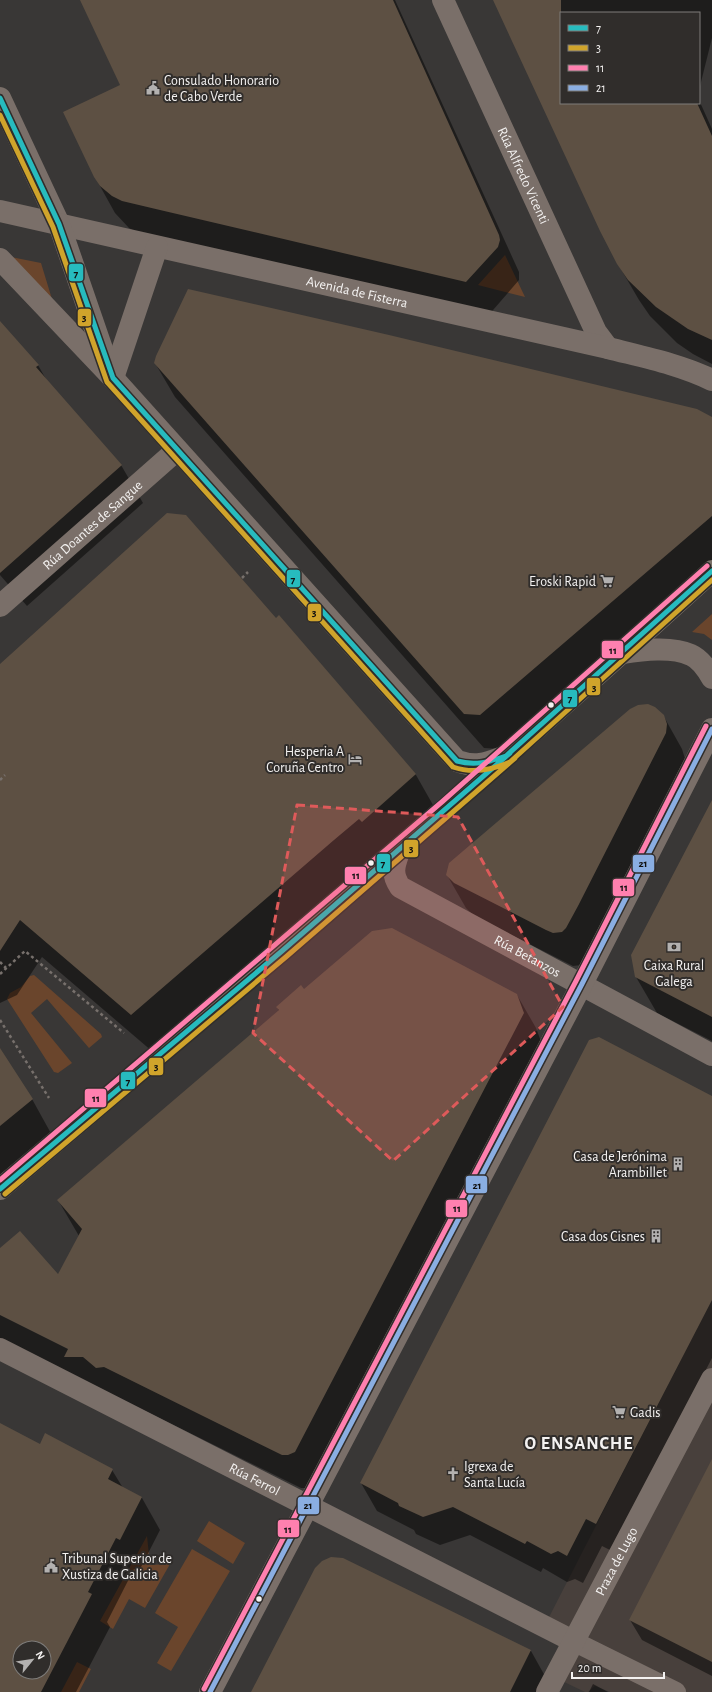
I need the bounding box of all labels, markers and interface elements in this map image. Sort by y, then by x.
legend [560,12,700,104]
text: 7 [596,22,601,34]
text: 3 [596,42,601,54]
text: 11 [596,62,604,74]
place label: Consulado Honorario de Cabo Verde [164,74,279,104]
public building icon: Consulado Honorario de Cabo Verde [145,80,161,96]
text: 21 [596,82,606,94]
street label: Rúa Alfredo Vicenti [495,125,551,226]
line badge: 7 [68,263,84,282]
text: 7 [74,268,79,279]
street label: Avenida de Fisterra [305,274,409,311]
line badge: 3 [77,308,92,327]
text: 3 [82,312,87,323]
street label: Rúa Doantes de Sangue [40,478,145,573]
line badge: 7 [286,569,301,588]
supermarket icon: Eroski Rapid [599,573,615,589]
text: 7 [291,574,296,585]
place label: Eroski Rapid [529,575,596,589]
line badge: 3 [307,603,322,622]
text: 3 [312,607,317,618]
line badge: 11 [601,640,624,659]
text: 11 [609,645,617,656]
line badge: 3 [586,677,601,696]
text: 3 [592,682,597,693]
line badge: 7 [562,689,578,708]
text: 7 [568,693,573,704]
unlabelled marker [546,700,556,710]
place label: Hesperia A Coruña Centro [266,745,344,775]
hotel icon: Hesperia A Coruña Centro [347,751,363,767]
line badge: 3 [403,839,419,858]
text: 3 [409,843,414,854]
line badge: 7 [376,853,391,873]
line badge: 21 [632,854,655,873]
unlabelled marker [366,858,376,868]
text: 7 [381,858,386,869]
text: 21 [638,858,648,869]
line badge: 11 [344,866,367,885]
text: 11 [352,870,360,881]
line badge: 11 [612,878,635,897]
text: 11 [620,882,628,893]
street label: Rúa Betanzos [492,933,563,980]
bank icon: Caixa Rural Galega [666,939,682,955]
place label: Caixa Rural Galega [644,959,704,989]
line badge: 3 [148,1057,164,1076]
text: 3 [154,1061,159,1072]
line badge: 7 [120,1071,136,1090]
text: 7 [126,1076,131,1087]
line badge: 11 [84,1088,107,1108]
text: 11 [92,1093,100,1104]
place label: Casa de Jerónima Arambillet [573,1150,668,1180]
building icon: Casa de Jerónima Arambillet [670,1156,686,1172]
line badge: 21 [465,1175,488,1194]
text: 21 [472,1180,482,1191]
line badge: 11 [445,1199,468,1218]
text: 11 [453,1203,461,1214]
building icon: Casa dos Cisnes [648,1228,664,1244]
place label: Casa dos Cisnes [561,1230,645,1244]
supermarket icon: Gadis [611,1404,627,1420]
place label: Gadis [630,1406,661,1420]
district label: O ENSANCHE [524,1435,634,1453]
place label: Igrexa de Santa Lucía [464,1460,526,1490]
street label: Rúa Ferrol [227,1461,282,1498]
church icon: Igrexa de Santa Lucía [445,1466,461,1482]
line badge: 21 [297,1496,320,1515]
text: 21 [303,1500,313,1511]
line badge: 11 [277,1519,300,1538]
text: 11 [284,1524,292,1535]
street label: Praza de Lugo [593,1525,641,1598]
place label: Tribunal Superior de Xustiza de Galicia [62,1552,172,1582]
public building icon: Tribunal Superior de Xustiza de Galicia [43,1558,59,1574]
unlabelled marker [254,1594,264,1604]
north arrow [12,1640,52,1680]
text: N [34,1649,47,1661]
scale bar [572,1654,664,1680]
text: 20 m [578,1662,601,1674]

